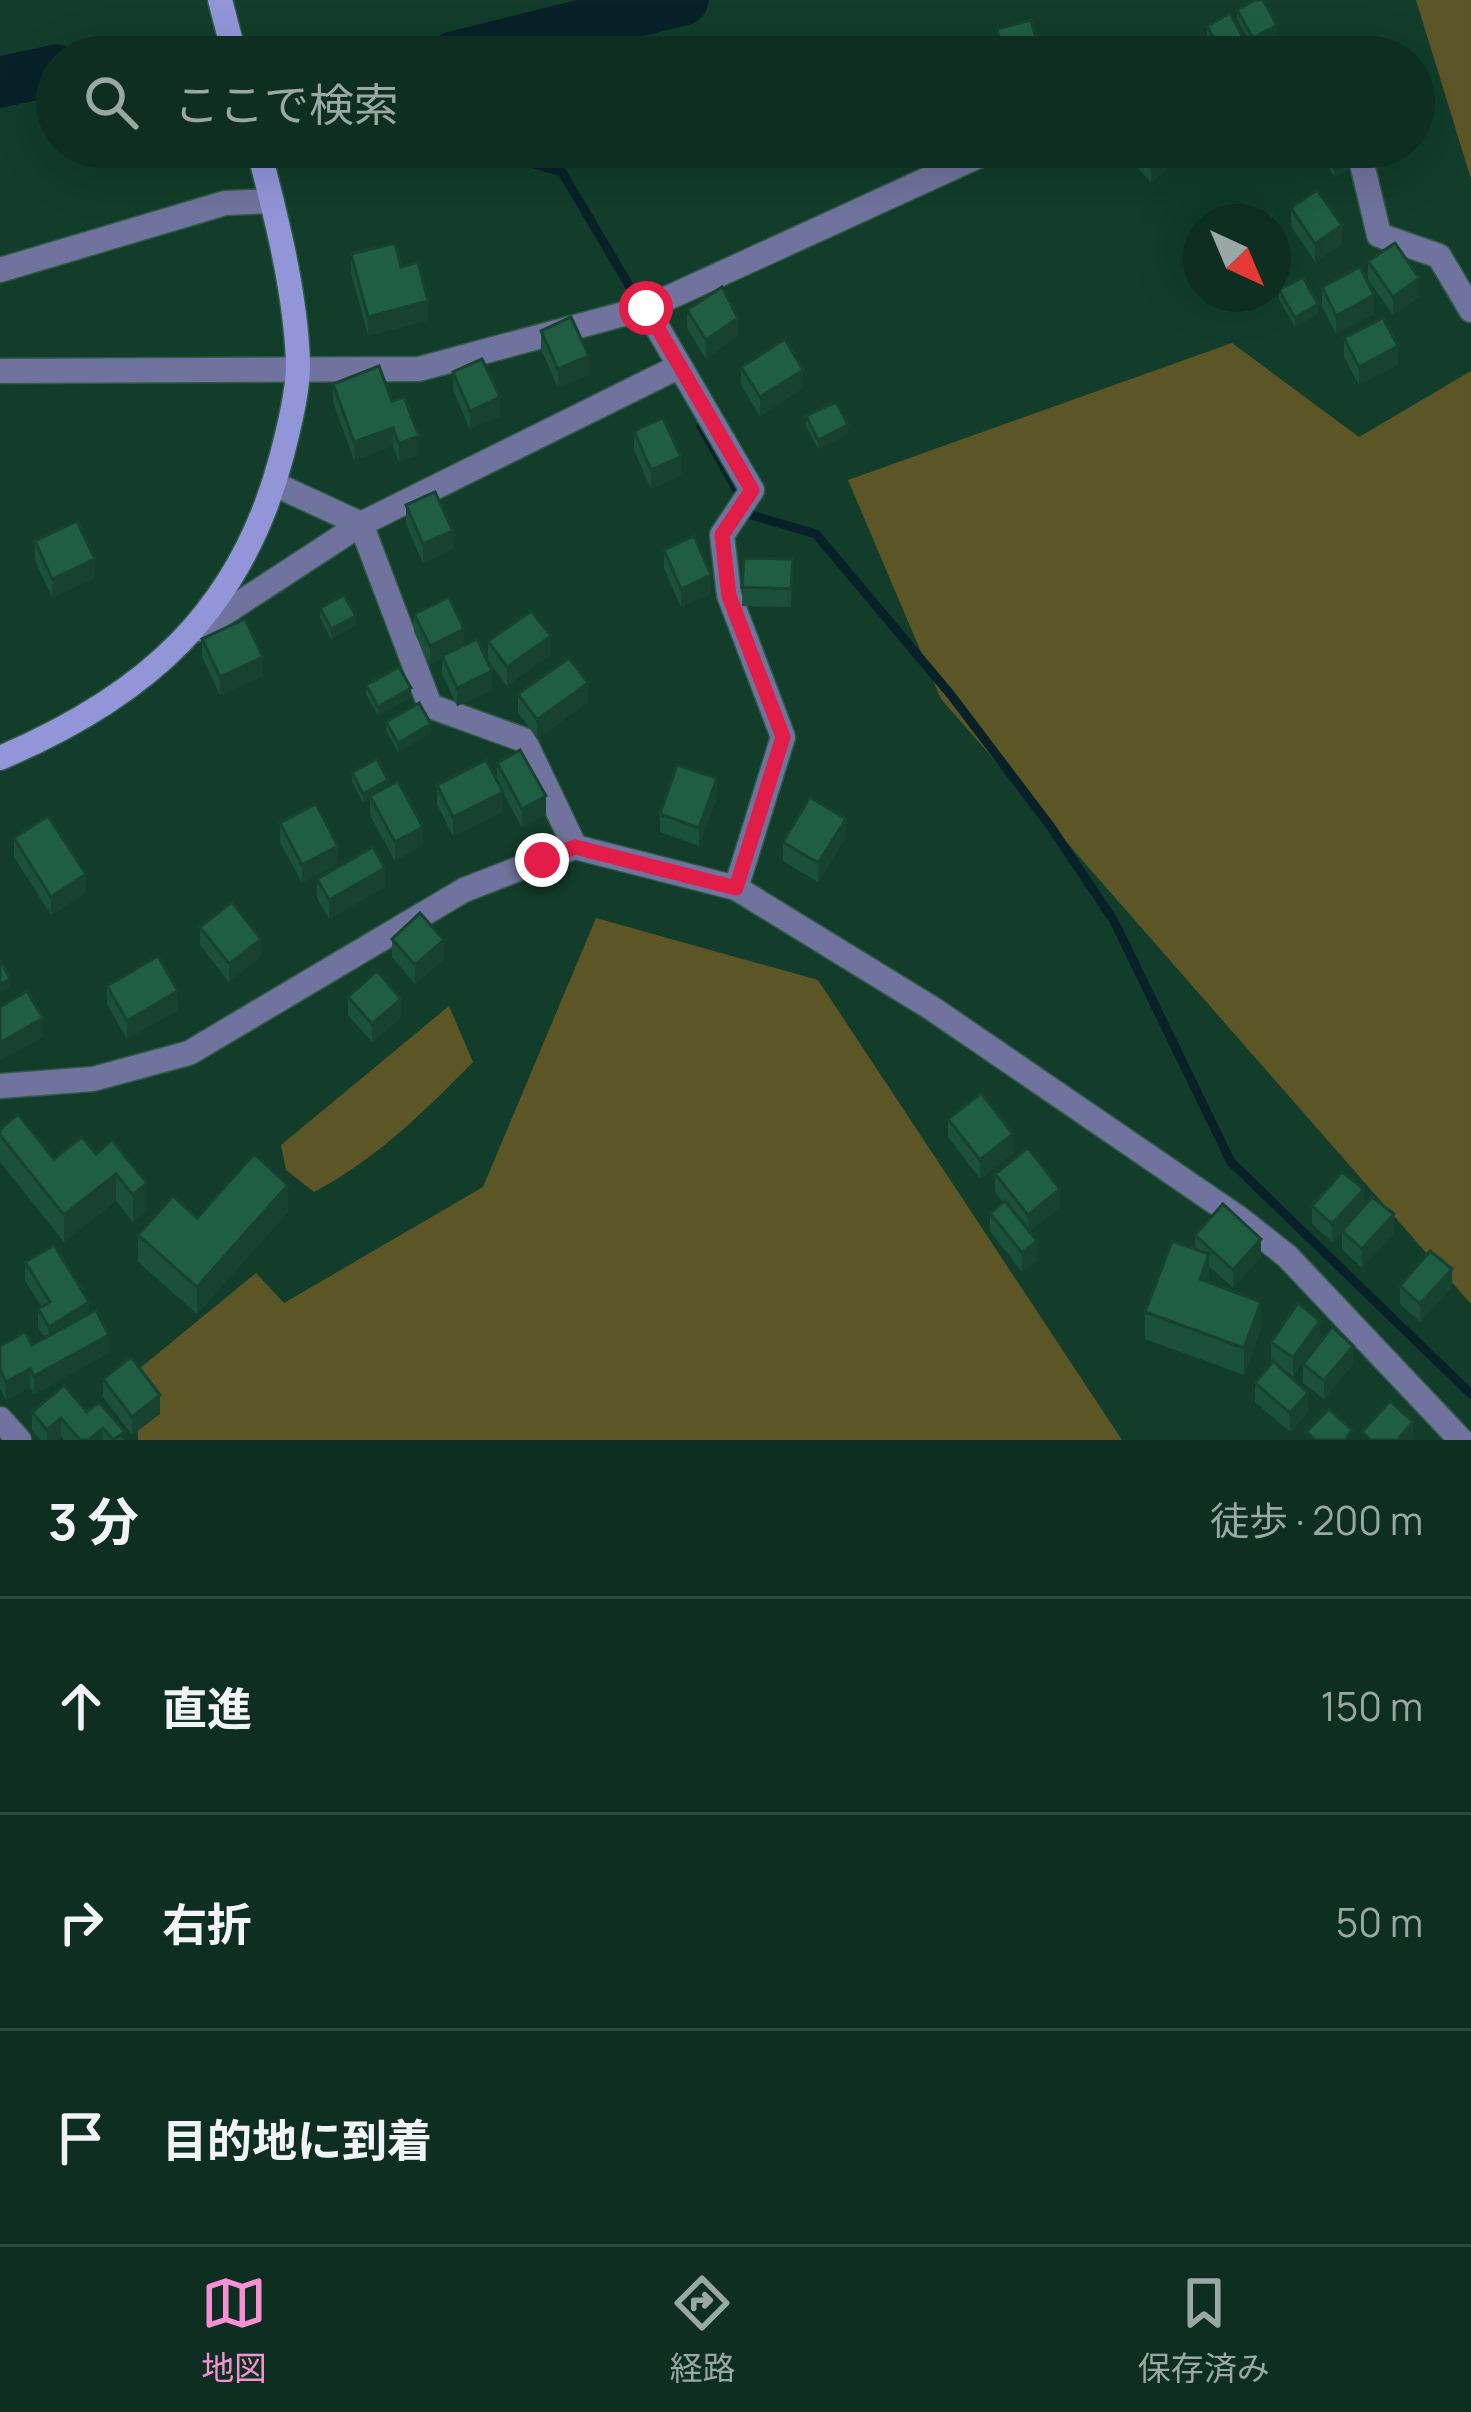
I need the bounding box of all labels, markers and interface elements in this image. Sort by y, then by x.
search box [36,36,1435,168]
icon: search [78,69,144,135]
text: ここで検索 [174,73,399,135]
north arrow [1183,204,1291,312]
route start [619,281,673,335]
route end [515,833,569,887]
text: 3 分 [48,1486,139,1555]
text: 徒歩 · 200 m [1210,1493,1423,1547]
icon: ahead [48,1673,114,1739]
text: 直進 [162,1677,252,1739]
text: 150 m [1321,1679,1423,1733]
icon: right [48,1889,114,1955]
text: 右折 [162,1893,252,1955]
text: 50 m [1336,1895,1423,1949]
icon: arrive [48,2105,114,2171]
text: 目的地に到着 [162,2109,432,2171]
tab: 地図 [201,2270,267,2390]
tab: 経路 [669,2270,735,2390]
tab: 保存済み [1138,2270,1270,2390]

